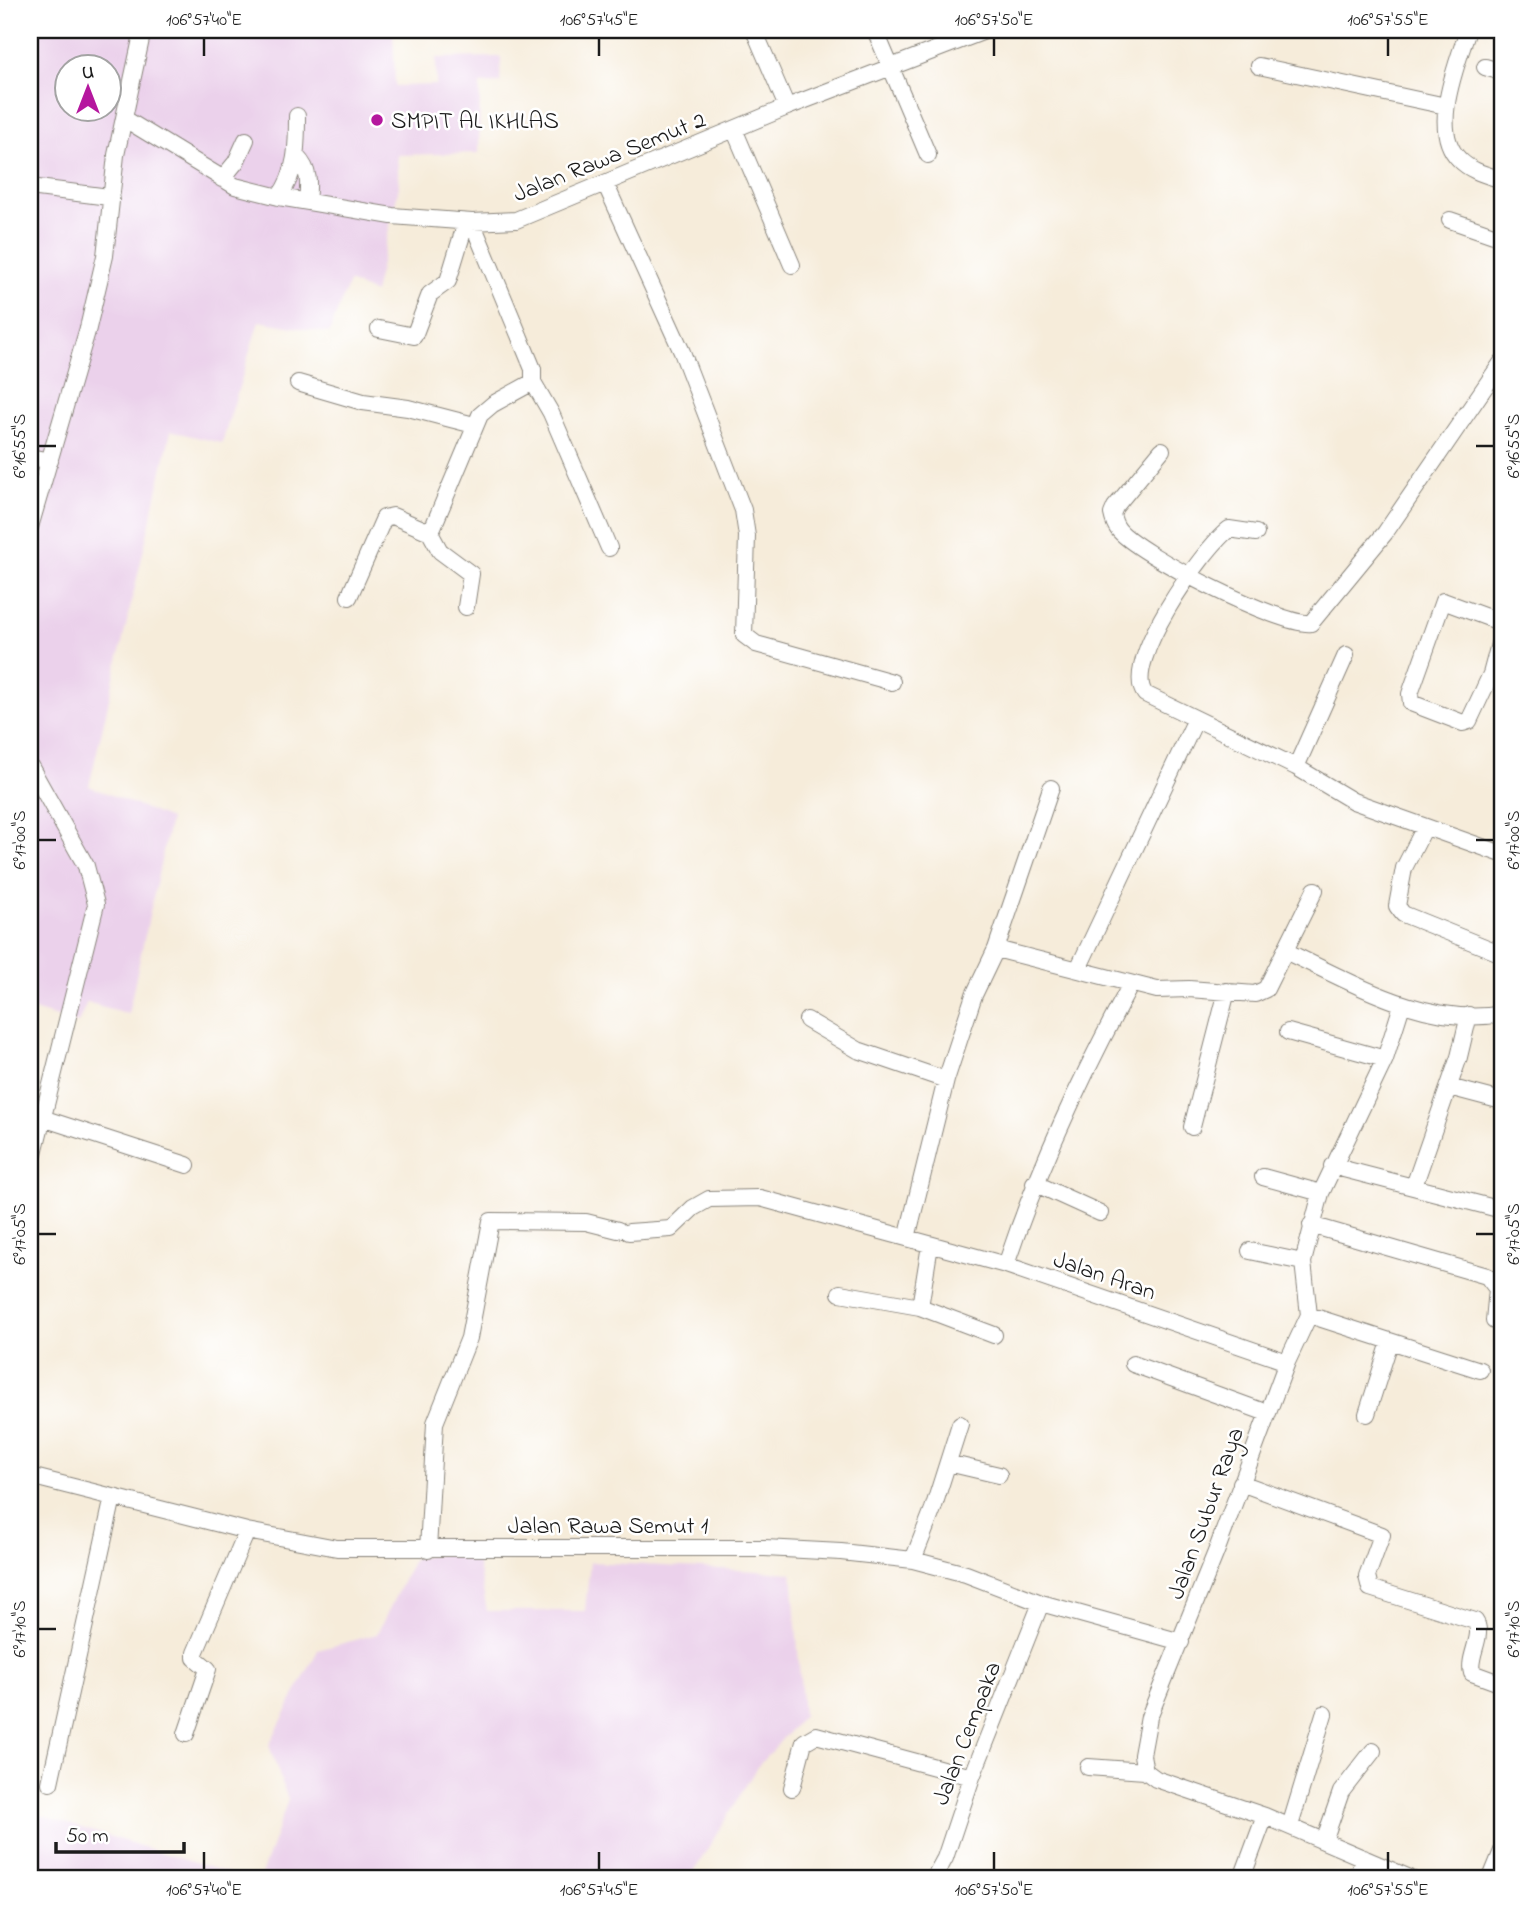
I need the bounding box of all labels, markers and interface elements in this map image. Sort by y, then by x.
text: 106°57'40"E [166,8,242,34]
text: 106°57'45"E [560,8,638,34]
text: 106°57'50"E [954,8,1034,34]
text: 106°57'55"E [1347,8,1429,34]
north arrow [52,52,122,122]
text: U [82,60,94,87]
street label: Jalan Rawa Semut 2 [508,104,712,213]
place label: SMPIT AL IKHLAS [391,105,559,140]
marker: SMPIT AL IKHLAS [369,112,385,128]
text: 6°16'55"S [8,414,34,478]
text: 6°16'55"S [1502,414,1528,478]
text: 6°17'00"S [8,810,34,870]
text: 6°17'00"S [1502,810,1528,870]
text: 6°17'05"S [8,1203,34,1265]
text: 6°17'05"S [1502,1203,1528,1265]
street label: Jalan Aran [1048,1243,1160,1311]
street label: Jalan Subur Raya [1160,1423,1256,1605]
street label: Jalan Rawa Semut 1 [508,1510,709,1545]
text: 6°17'10"S [8,1600,34,1658]
text: 6°17'10"S [1502,1600,1528,1658]
street label: Jalan Cempaka [925,1657,1012,1811]
scale bar [56,1810,184,1854]
text: 50 m [66,1822,109,1852]
text: 106°57'40"E [166,1878,242,1904]
text: 106°57'45"E [560,1878,638,1904]
text: 106°57'50"E [954,1878,1034,1904]
text: 106°57'55"E [1347,1878,1429,1904]

